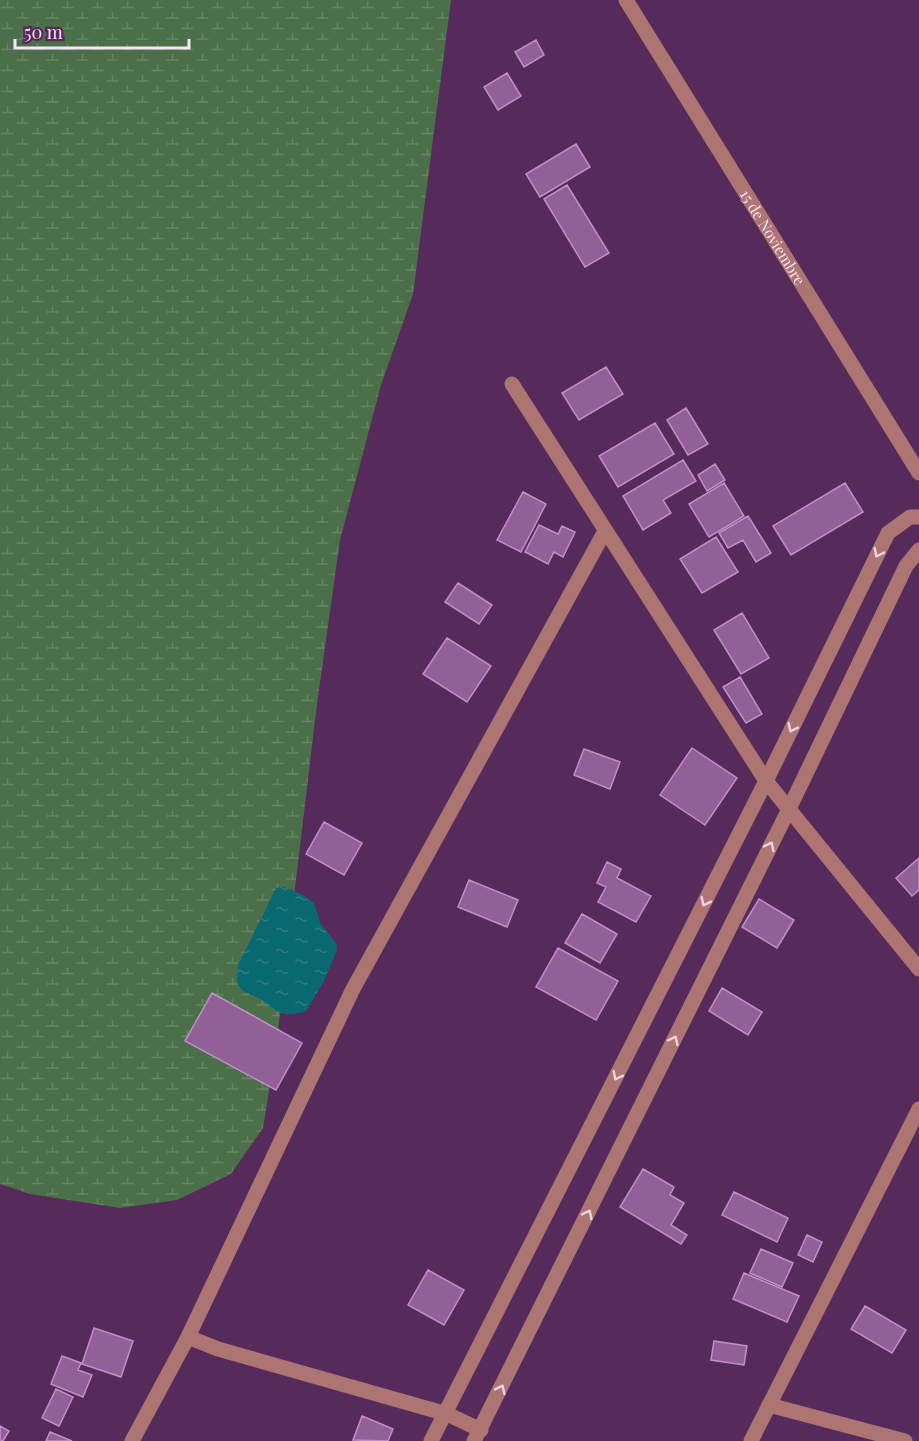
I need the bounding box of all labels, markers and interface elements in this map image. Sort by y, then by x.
scale bar [15,12,189,50]
text: 50 m [24,20,63,44]
street label: 15 de Noviembre [736,186,810,289]
one-way arrow [873,547,885,558]
one-way arrow [788,722,799,732]
one-way arrow [763,842,775,853]
one-way arrow [700,896,712,907]
one-way arrow [667,1035,679,1046]
one-way arrow [613,1070,624,1081]
one-way arrow [580,1210,592,1221]
one-way arrow [494,1385,505,1395]

